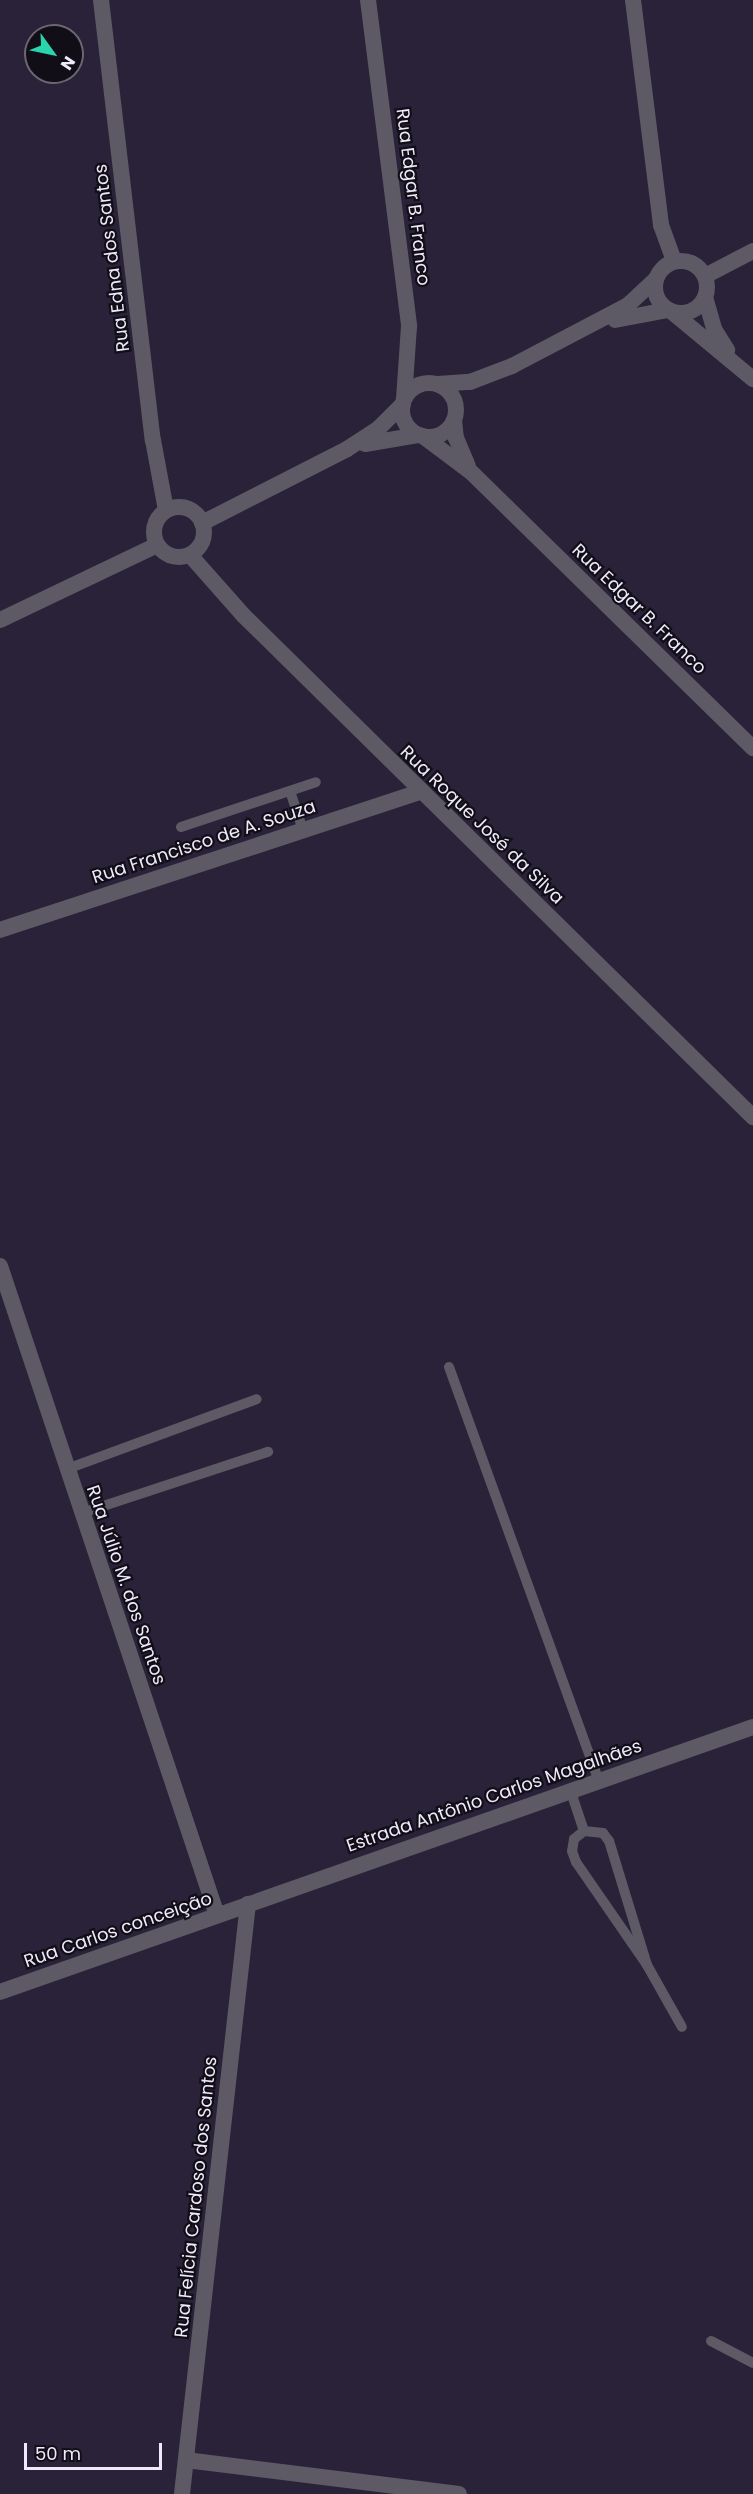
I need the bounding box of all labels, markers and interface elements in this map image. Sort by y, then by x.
north arrow [24,24,84,84]
text: N [55,52,81,74]
street label: Rua Edgar B. Franco [391,107,435,287]
street label: Rua Edna dos Santos [90,163,134,353]
street label: Rua Edgar B. Franco [567,539,711,679]
street label: Rua Roque José da Silva [396,741,568,909]
street label: Rua Francisco de A. Souza [90,796,318,888]
street label: Rua Júlio M. dos Santos [82,1482,170,1688]
street label: Estrada Antônio Carlos Magalhães [344,1735,644,1857]
street label: Rua Carlos conceição [21,1888,215,1972]
street label: Rua Felícia Cardoso dos Santos [170,2055,222,2339]
scale bar [27,2431,165,2469]
text: 50 m [35,2441,81,2466]

